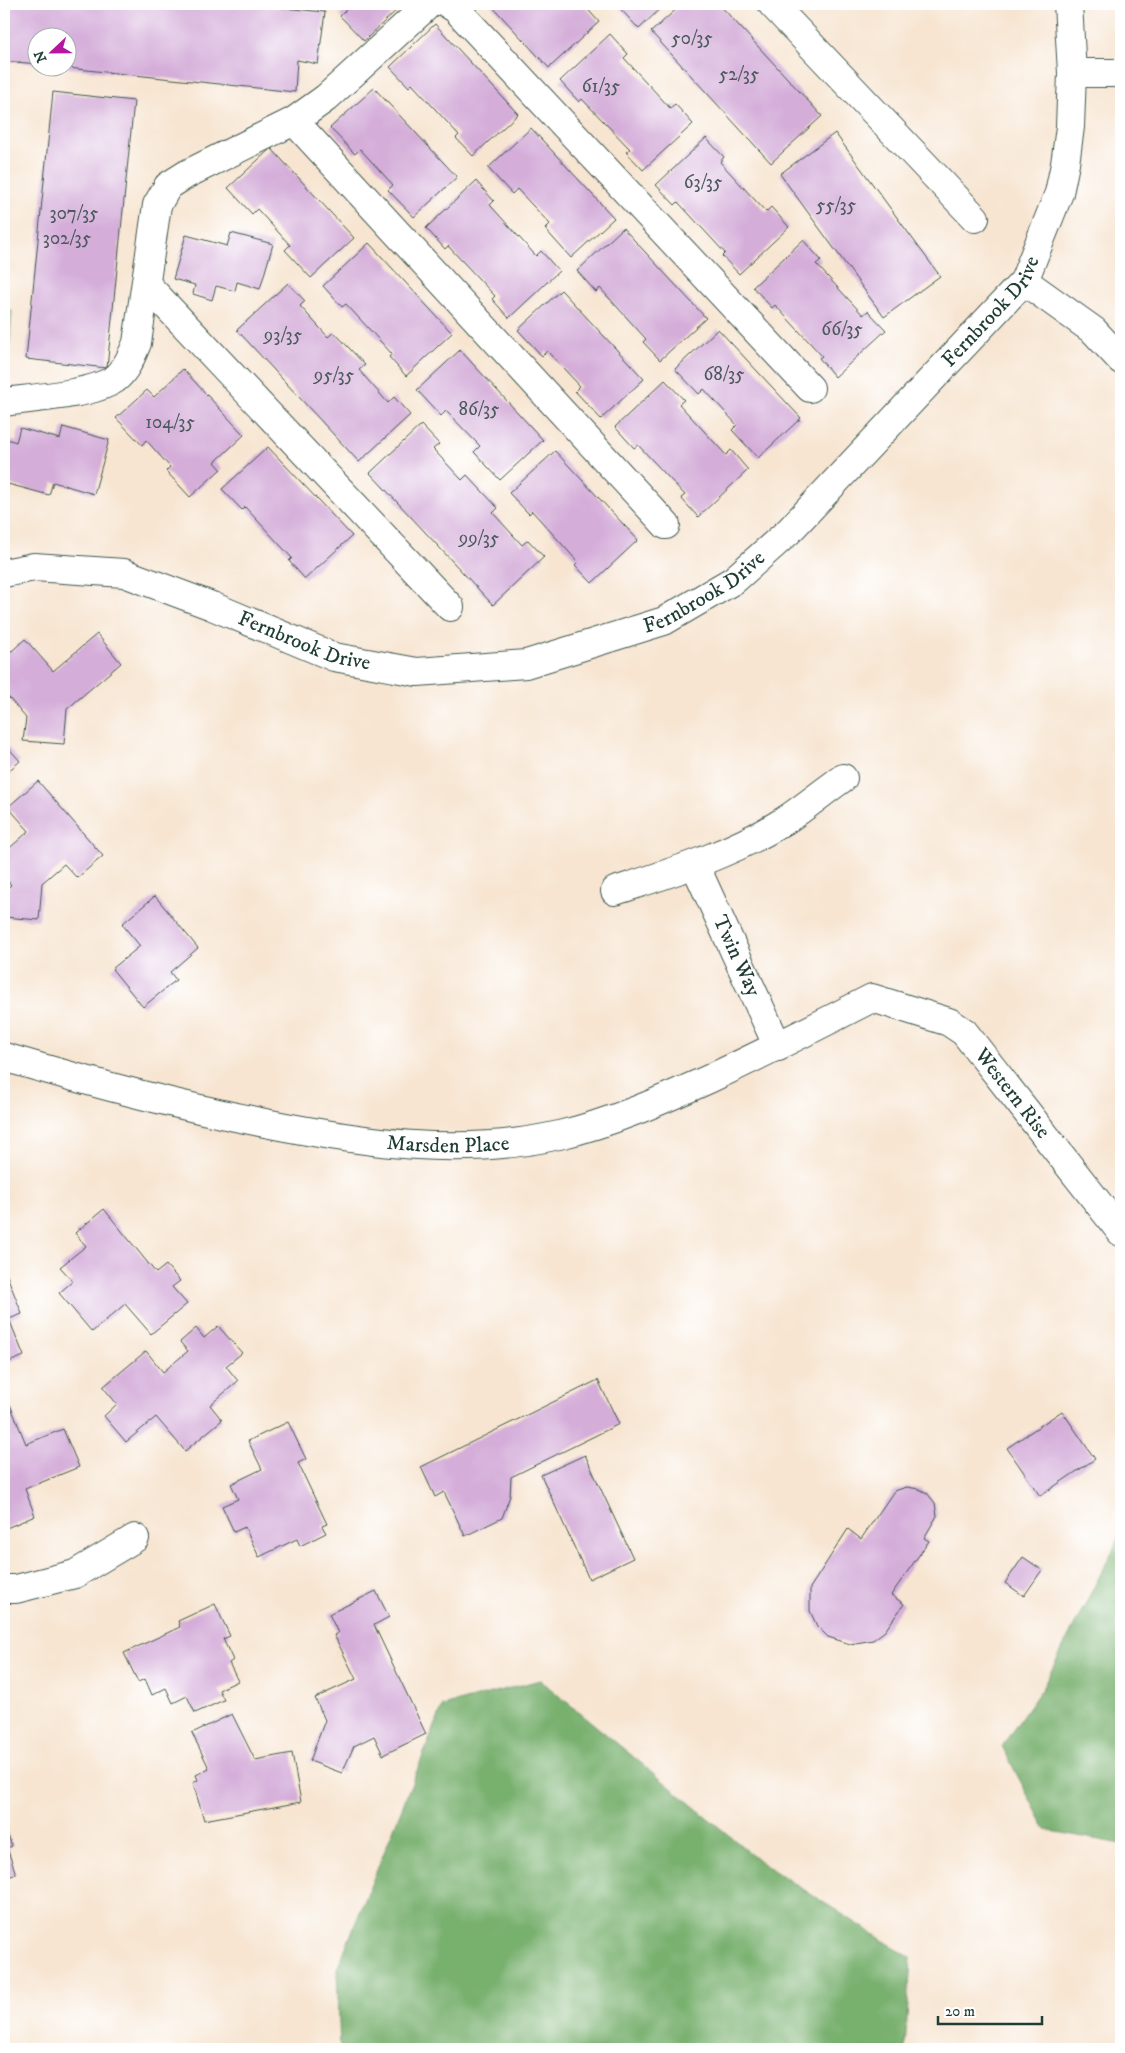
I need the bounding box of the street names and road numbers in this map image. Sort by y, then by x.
street label: Fernbrook Drive [937,252,1046,373]
street label: Fernbrook Drive [640,545,771,640]
street label: Fernbrook Drive [234,605,373,676]
street label: Twin Way [707,911,767,1002]
street label: Western Rise [968,1042,1056,1144]
street label: Marsden Place [386,1130,511,1159]

